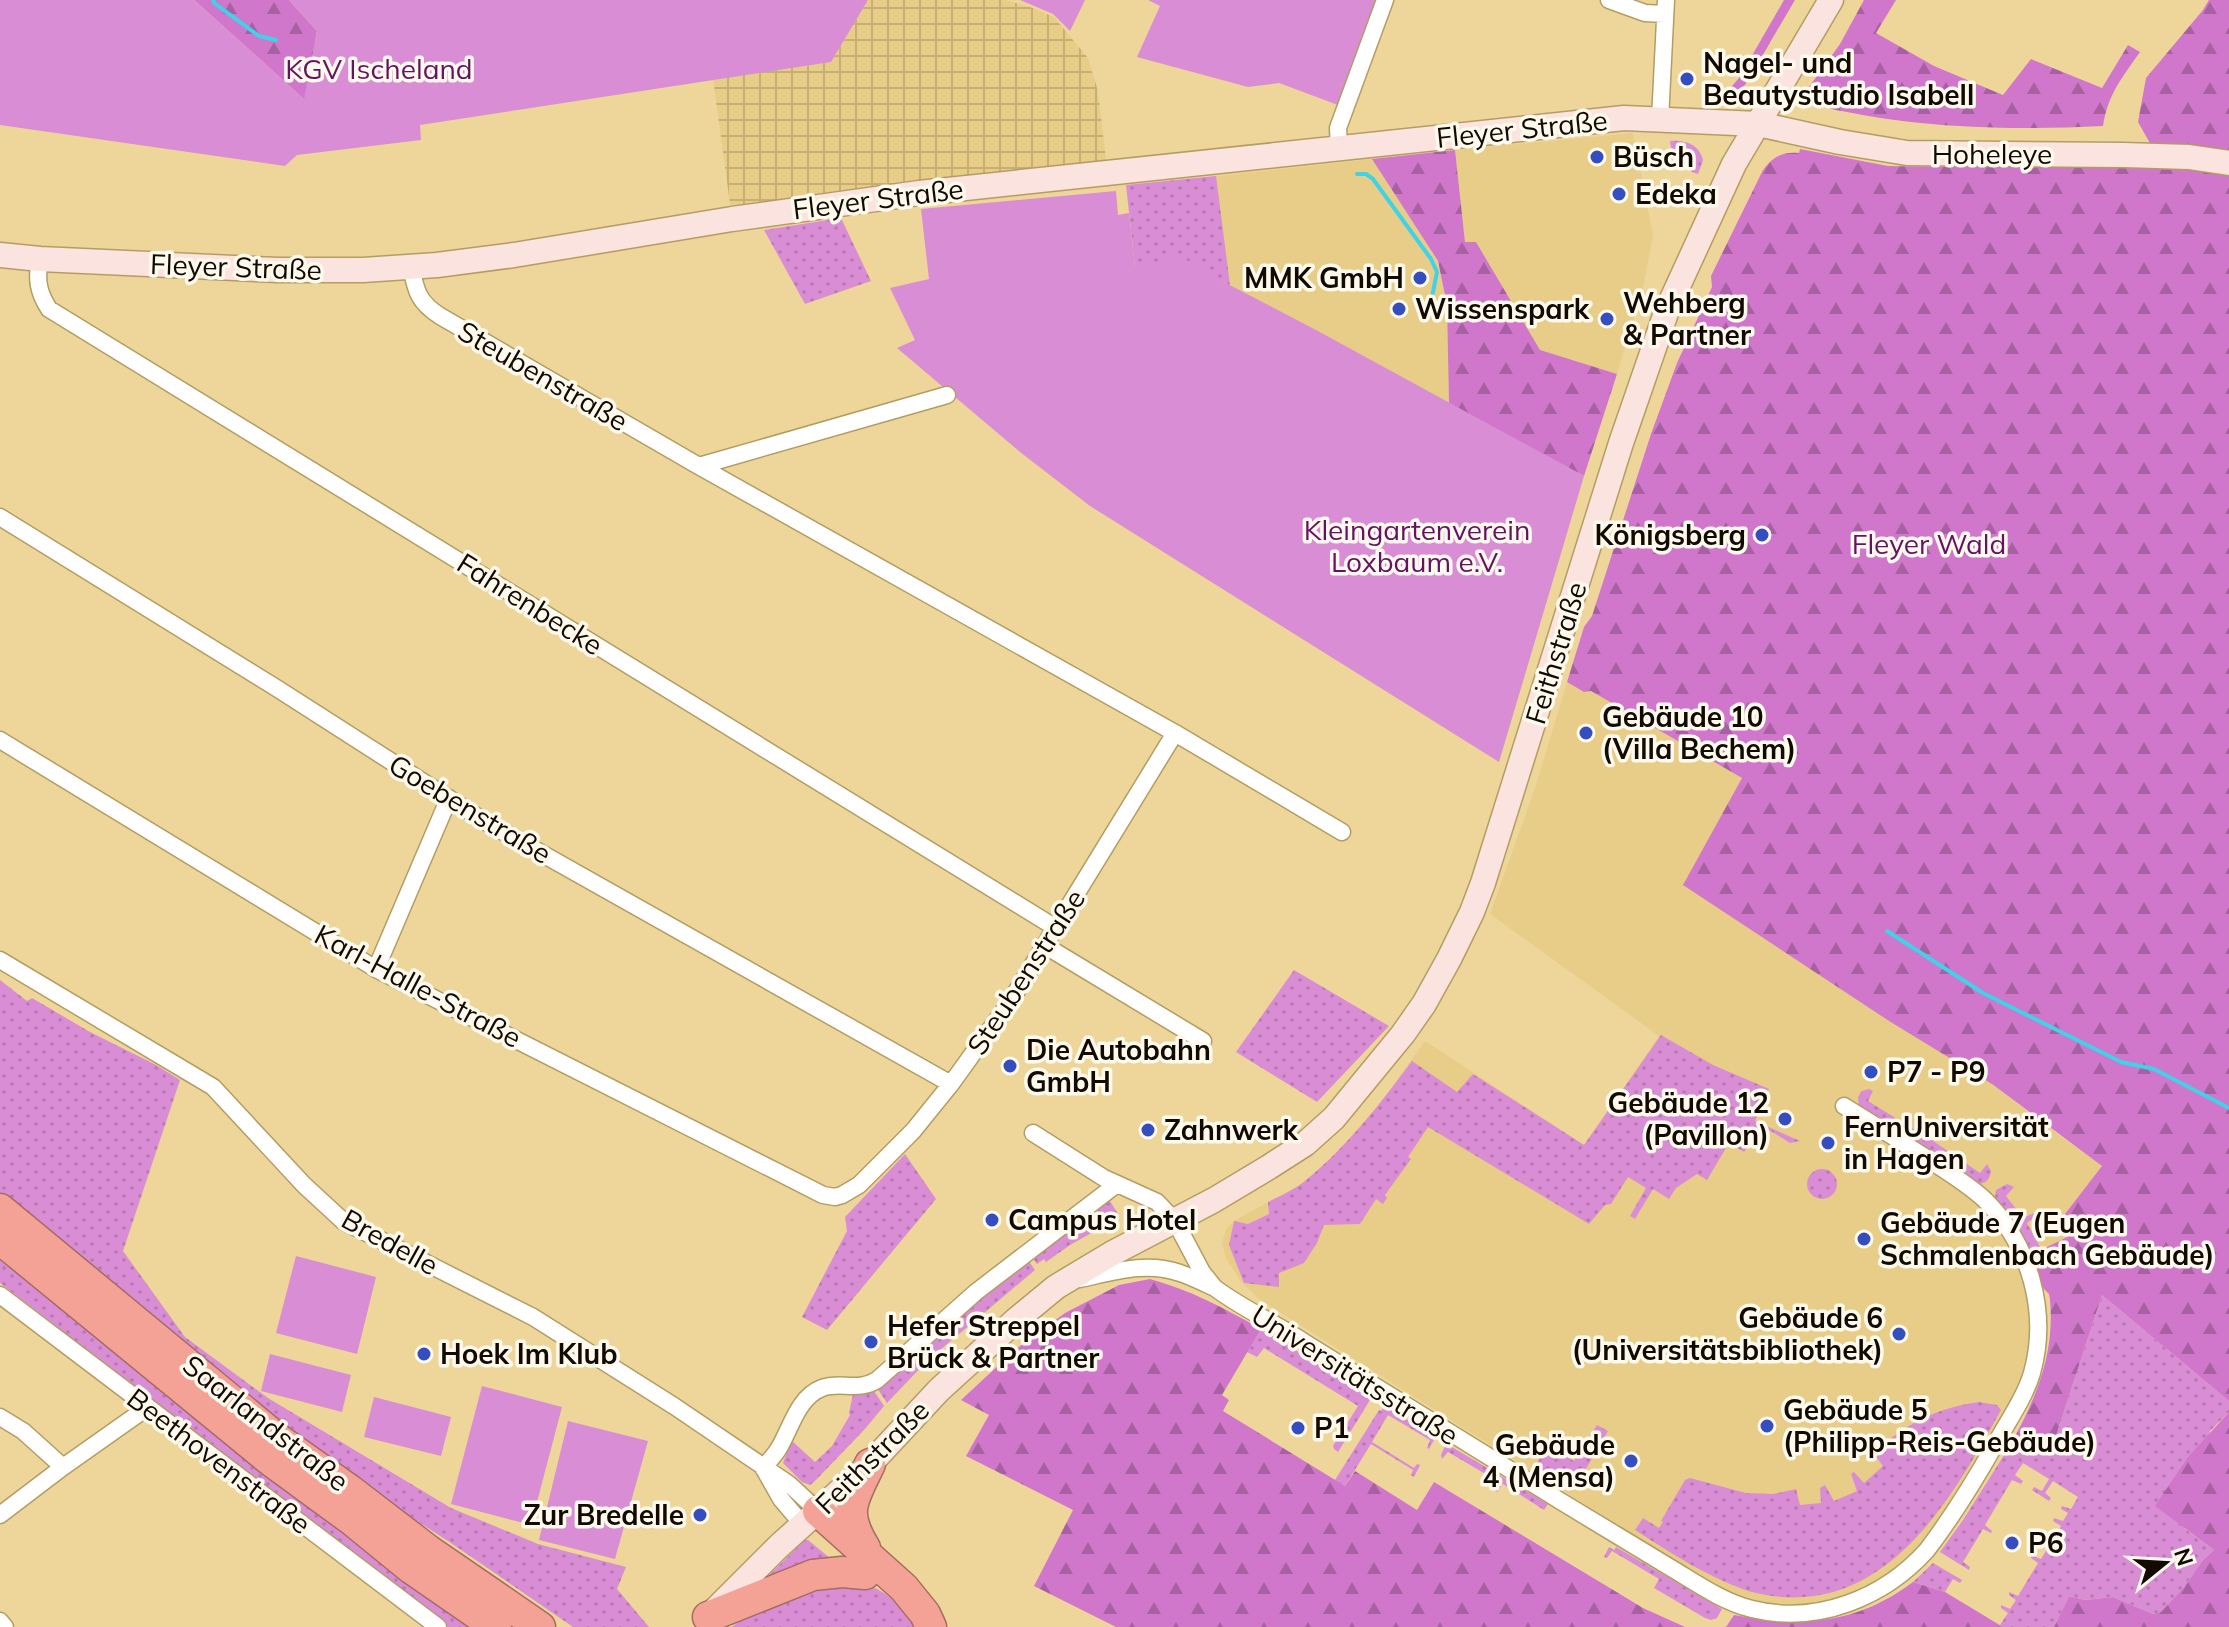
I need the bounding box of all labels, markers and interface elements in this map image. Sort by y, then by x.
place label: Nagel- und Beautystudio Isabell [1703,45,1974,112]
park label: KGV Ischeland [285,51,473,86]
marker: Nagel- und Beautystudio Isabell [1678,70,1696,88]
street label: Fleyer Straße [1435,102,1609,155]
street label: Hoheleye [1932,136,2052,171]
place label: Büsch [1613,139,1694,174]
marker: Büsch [1588,148,1606,166]
street label: Fleyer Straße [791,171,965,226]
place label: Edeka [1635,176,1717,211]
marker: Edeka [1610,185,1628,203]
street label: Fleyer Straße [150,246,322,287]
place label: MMK GmbH [1244,260,1404,295]
marker: MMK GmbH [1411,269,1429,287]
place label: Wehberg & Partner [1623,285,1751,352]
place label: Wissenspark [1415,291,1590,326]
marker: Wissenspark [1390,300,1408,318]
marker: Wehberg & Partner [1598,310,1616,328]
street label: Steubenstraße [452,313,634,438]
park label: Kleingartenverein Loxbaum e.V. [1304,512,1530,579]
place label: Königsberg [1595,517,1746,552]
marker: Königsberg [1753,526,1771,544]
park label: Fleyer Wald [1852,526,2006,561]
street label: Fahrenbecke [451,545,610,662]
street label: Feithstraße [1517,578,1594,728]
place label: Gebäude 10 (Villa Bechem) [1602,699,1796,766]
marker: Gebäude 10 (Villa Bechem) [1577,724,1595,742]
street label: Goebenstraße [383,746,558,871]
street label: Steubenstraße [959,882,1092,1061]
street label: Karl-Halle-Straße [309,916,528,1055]
place label: Die Autobahn GmbH [1026,1032,1211,1099]
place label: P7 - P9 [1887,1054,1986,1089]
marker: Die Autobahn GmbH [1001,1057,1019,1075]
marker: P7 - P9 [1862,1063,1880,1081]
place label: Gebäude 12 (Pavillon) [1608,1085,1769,1152]
place label: FernUniversität in Hagen [1844,1109,2049,1176]
marker: Gebäude 12 (Pavillon) [1776,1110,1794,1128]
place label: Zahnwerk [1164,1112,1299,1147]
marker: Zahnwerk [1139,1121,1157,1139]
marker: FernUniversität in Hagen [1819,1134,1837,1152]
street label: Bredelle [336,1201,445,1282]
place label: Campus Hotel [1008,1202,1196,1237]
place label: Gebäude 7 (Eugen Schmalenbach Gebäude) [1880,1205,2214,1272]
marker: Campus Hotel [983,1211,1001,1229]
marker: Gebäude 7 (Eugen Schmalenbach Gebäude) [1855,1230,1873,1248]
street label: Universitätsstraße [1245,1297,1465,1452]
place label: Gebäude 6 (Universitätsbibliothek) [1572,1300,1883,1367]
place label: Hefer Streppel Brück & Partner [887,1308,1099,1375]
marker: Gebäude 6 (Universitätsbibliothek) [1890,1325,1908,1343]
marker: Hefer Streppel Brück & Partner [862,1333,880,1351]
place label: Hoek Im Klub [440,1336,618,1371]
marker: Hoek Im Klub [415,1345,433,1363]
street label: Saarlandstraße [176,1347,356,1498]
street label: Beethovenstraße [120,1380,318,1541]
street label: Feithstraße [807,1392,936,1521]
place label: Gebäude 5 (Philipp-Reis-Gebäude) [1783,1392,2096,1459]
place label: P1 [1314,1410,1349,1445]
marker: Gebäude 5 (Philipp-Reis-Gebäude) [1758,1417,1776,1435]
marker: P1 [1289,1419,1307,1437]
place label: Gebäude 4 (Mensa) [1483,1427,1615,1494]
marker: Gebäude 4 (Mensa) [1622,1452,1640,1470]
place label: Zur Bredelle [524,1497,684,1532]
marker: Zur Bredelle [691,1506,709,1524]
north arrow [2125,1523,2205,1603]
place label: P6 [2028,1525,2063,1560]
marker: P6 [2003,1534,2021,1552]
text: N [2168,1545,2200,1569]

